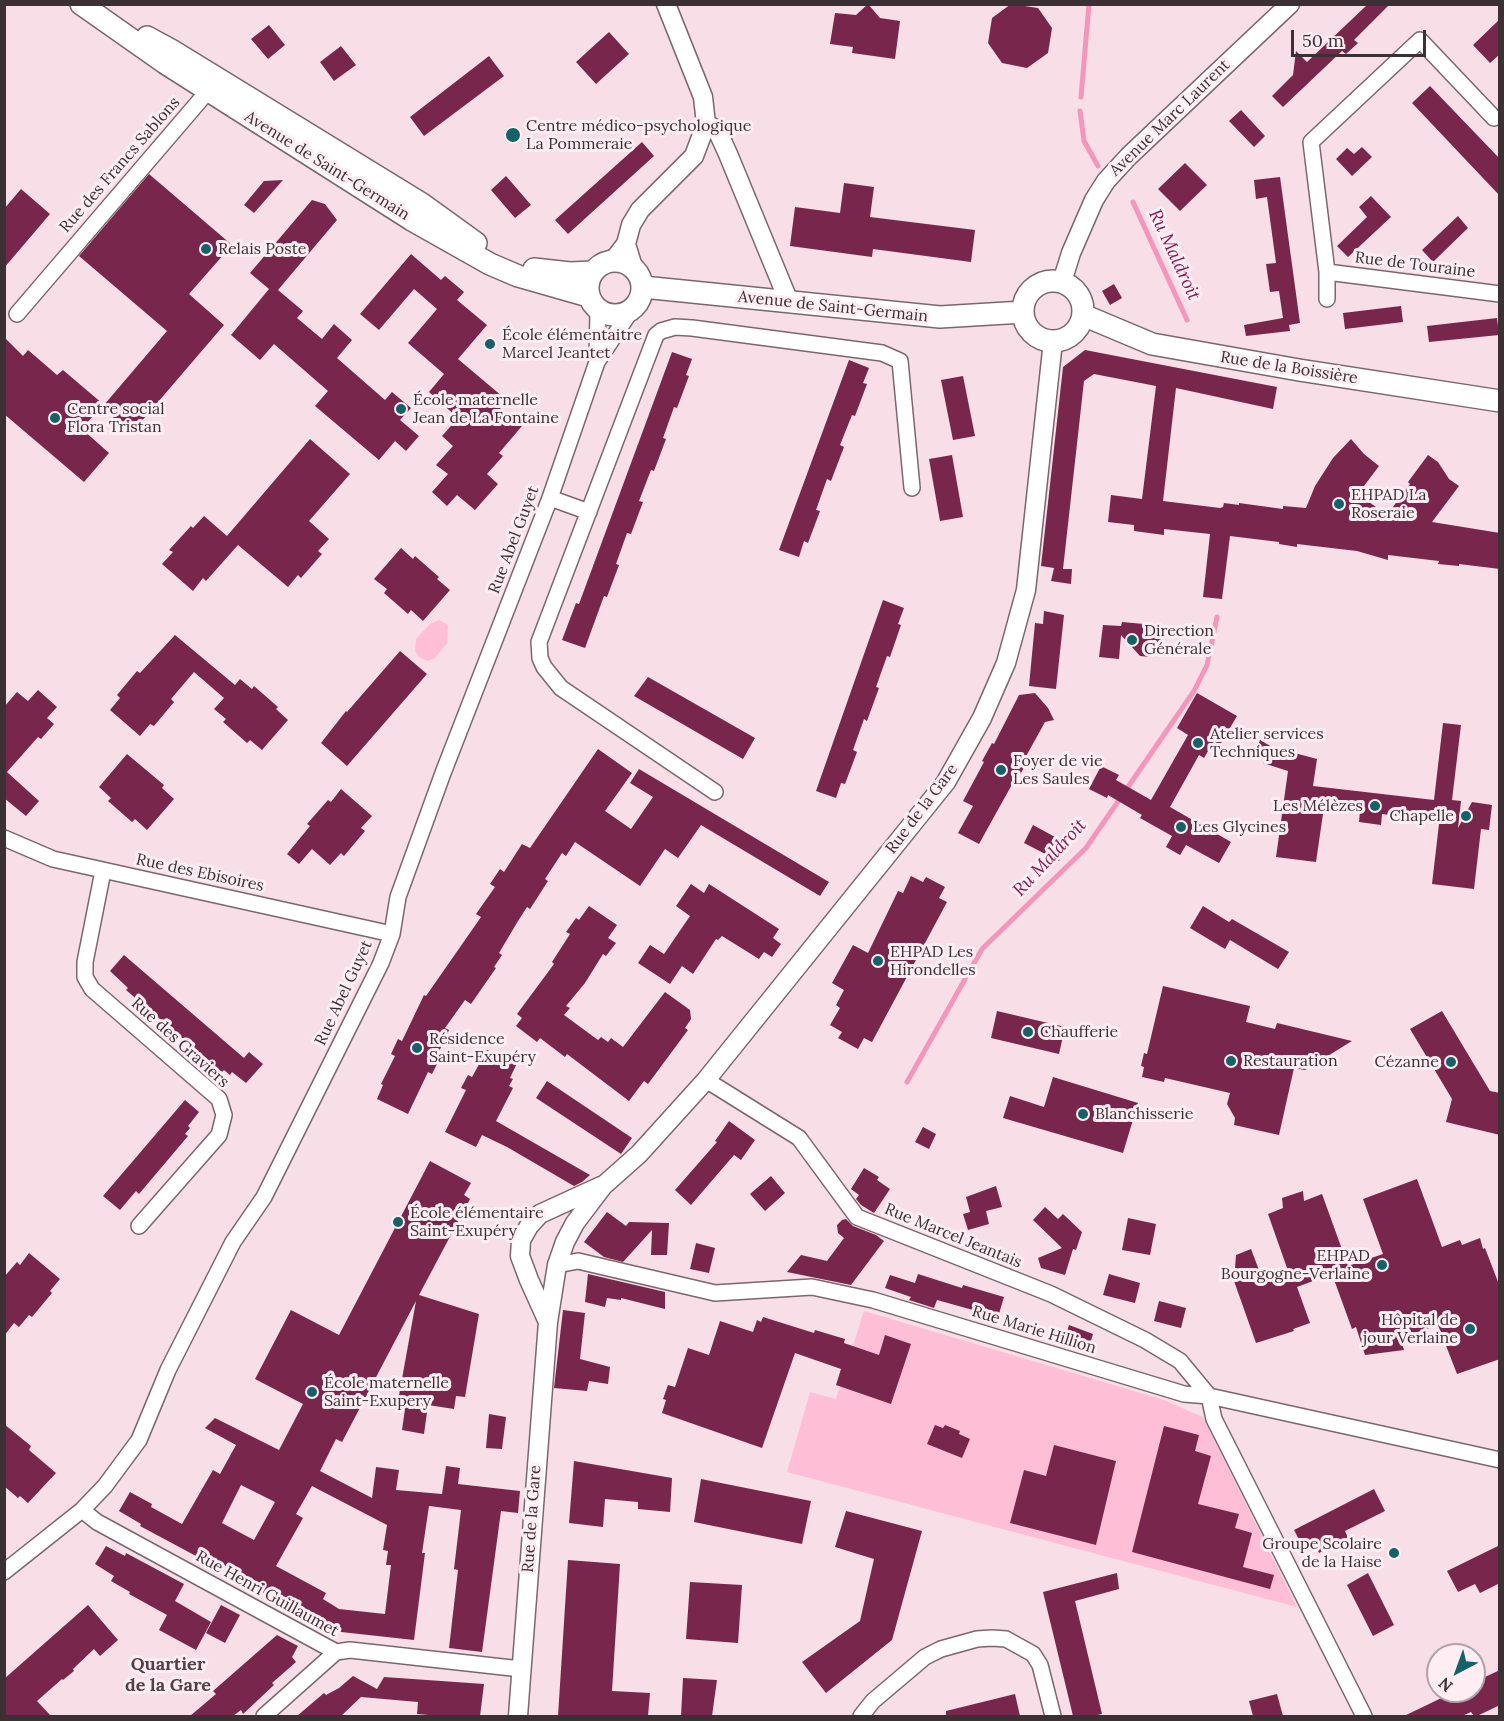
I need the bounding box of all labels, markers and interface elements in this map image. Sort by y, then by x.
scale bar [1294,18,1429,56]
text: 50 m [1302,29,1344,52]
street label: Avenue Marc Laurent [1106,56,1234,180]
street label: Rue des Francs Sablons [56,93,184,237]
street label: Avenue de Saint-Germain [241,107,413,225]
place label: Centre médico-psychologique La Pommeraie [526,116,751,154]
marker: Centre médico-psychologique La Pommeraie [504,126,522,144]
water label: Ru Maldroit [1144,206,1204,304]
place label: Relais Poste [218,239,306,259]
marker: Relais Poste [199,242,213,256]
street label: Rue de Touraine [1354,248,1476,282]
street label: Avenue de Saint-Germain [737,287,929,327]
place label: École élémentaitre Marcel Jeantet [502,325,642,363]
marker: École élémentaitre Marcel Jeantet [483,337,497,351]
street label: Rue de la Boissière [1219,348,1359,388]
place label: École maternelle Jean de La Fontaine [413,390,559,428]
place label: Centre social Flora Tristan [67,399,165,437]
marker: École maternelle Jean de La Fontaine [394,402,408,416]
marker: Centre social Flora Tristan [48,411,62,425]
street label: Rue Abel Guyet [485,483,543,597]
place label: EHPAD La Roseraie [1351,485,1427,523]
marker: EHPAD La Roseraie [1332,497,1346,511]
place label: Direction Générale [1144,621,1214,659]
marker: Direction Générale [1125,633,1139,647]
place label: Atelier services Techniques [1210,724,1324,762]
marker: Atelier services Techniques [1191,736,1205,750]
place label: Foyer de vie Les Saules [1013,751,1103,789]
street label: Rue de la Gare [882,760,962,858]
marker: Foyer de vie Les Saules [994,763,1008,777]
place label: Les Mélèzes [1273,796,1363,816]
marker: Les Mélèzes [1368,799,1382,813]
place label: Chapelle [1389,806,1454,826]
marker: Chapelle [1459,809,1473,823]
water label: Ru Maldroit [1009,815,1091,901]
place label: Les Glycines [1193,817,1286,837]
marker: Les Glycines [1174,820,1188,834]
street label: Rue des Ebisoires [134,850,266,896]
street label: Rue Abel Guyet [311,937,377,1049]
place label: EHPAD Les Hirondelles [890,942,976,980]
marker: EHPAD Les Hirondelles [871,954,885,968]
street label: Rue des Graviers [127,994,233,1092]
place label: Chaufferie [1040,1022,1118,1042]
marker: Chaufferie [1021,1025,1035,1039]
place label: Résidence Saint-Exupéry [429,1029,536,1067]
marker: Résidence Saint-Exupéry [410,1041,424,1055]
place label: Restauration [1243,1051,1338,1071]
place label: Cézanne [1375,1052,1439,1072]
marker: Restauration [1224,1054,1238,1068]
marker: Cézanne [1444,1055,1458,1069]
place label: Blanchisserie [1095,1104,1193,1124]
marker: Blanchisserie [1076,1107,1090,1121]
street label: Rue Marcel Jeantais [882,1200,1024,1272]
place label: École élémentaire Saint-Exupéry [410,1203,544,1241]
marker: École élémentaire Saint-Exupéry [391,1215,405,1229]
place label: EHPAD Bourgogne-Verlaine [1221,1246,1370,1284]
marker: EHPAD Bourgogne-Verlaine [1375,1258,1389,1272]
street label: Rue Marie Hillion [970,1302,1098,1358]
place label: Hôpital de jour Verlaine [1363,1310,1458,1348]
marker: Hôpital de jour Verlaine [1463,1322,1477,1336]
place label: École maternelle Saint-Exupery [324,1373,449,1411]
marker: École maternelle Saint-Exupery [305,1385,319,1399]
street label: Rue de la Gare [519,1465,545,1573]
place label: Groupe Scolaire de la Haise [1262,1534,1382,1572]
marker: Groupe Scolaire de la Haise [1387,1546,1401,1560]
street label: Rue Henri Guillaumet [192,1547,342,1641]
north arrow [1426,1643,1486,1703]
district label: Quartier de la Gare [125,1654,211,1696]
text: N [1434,1673,1457,1697]

